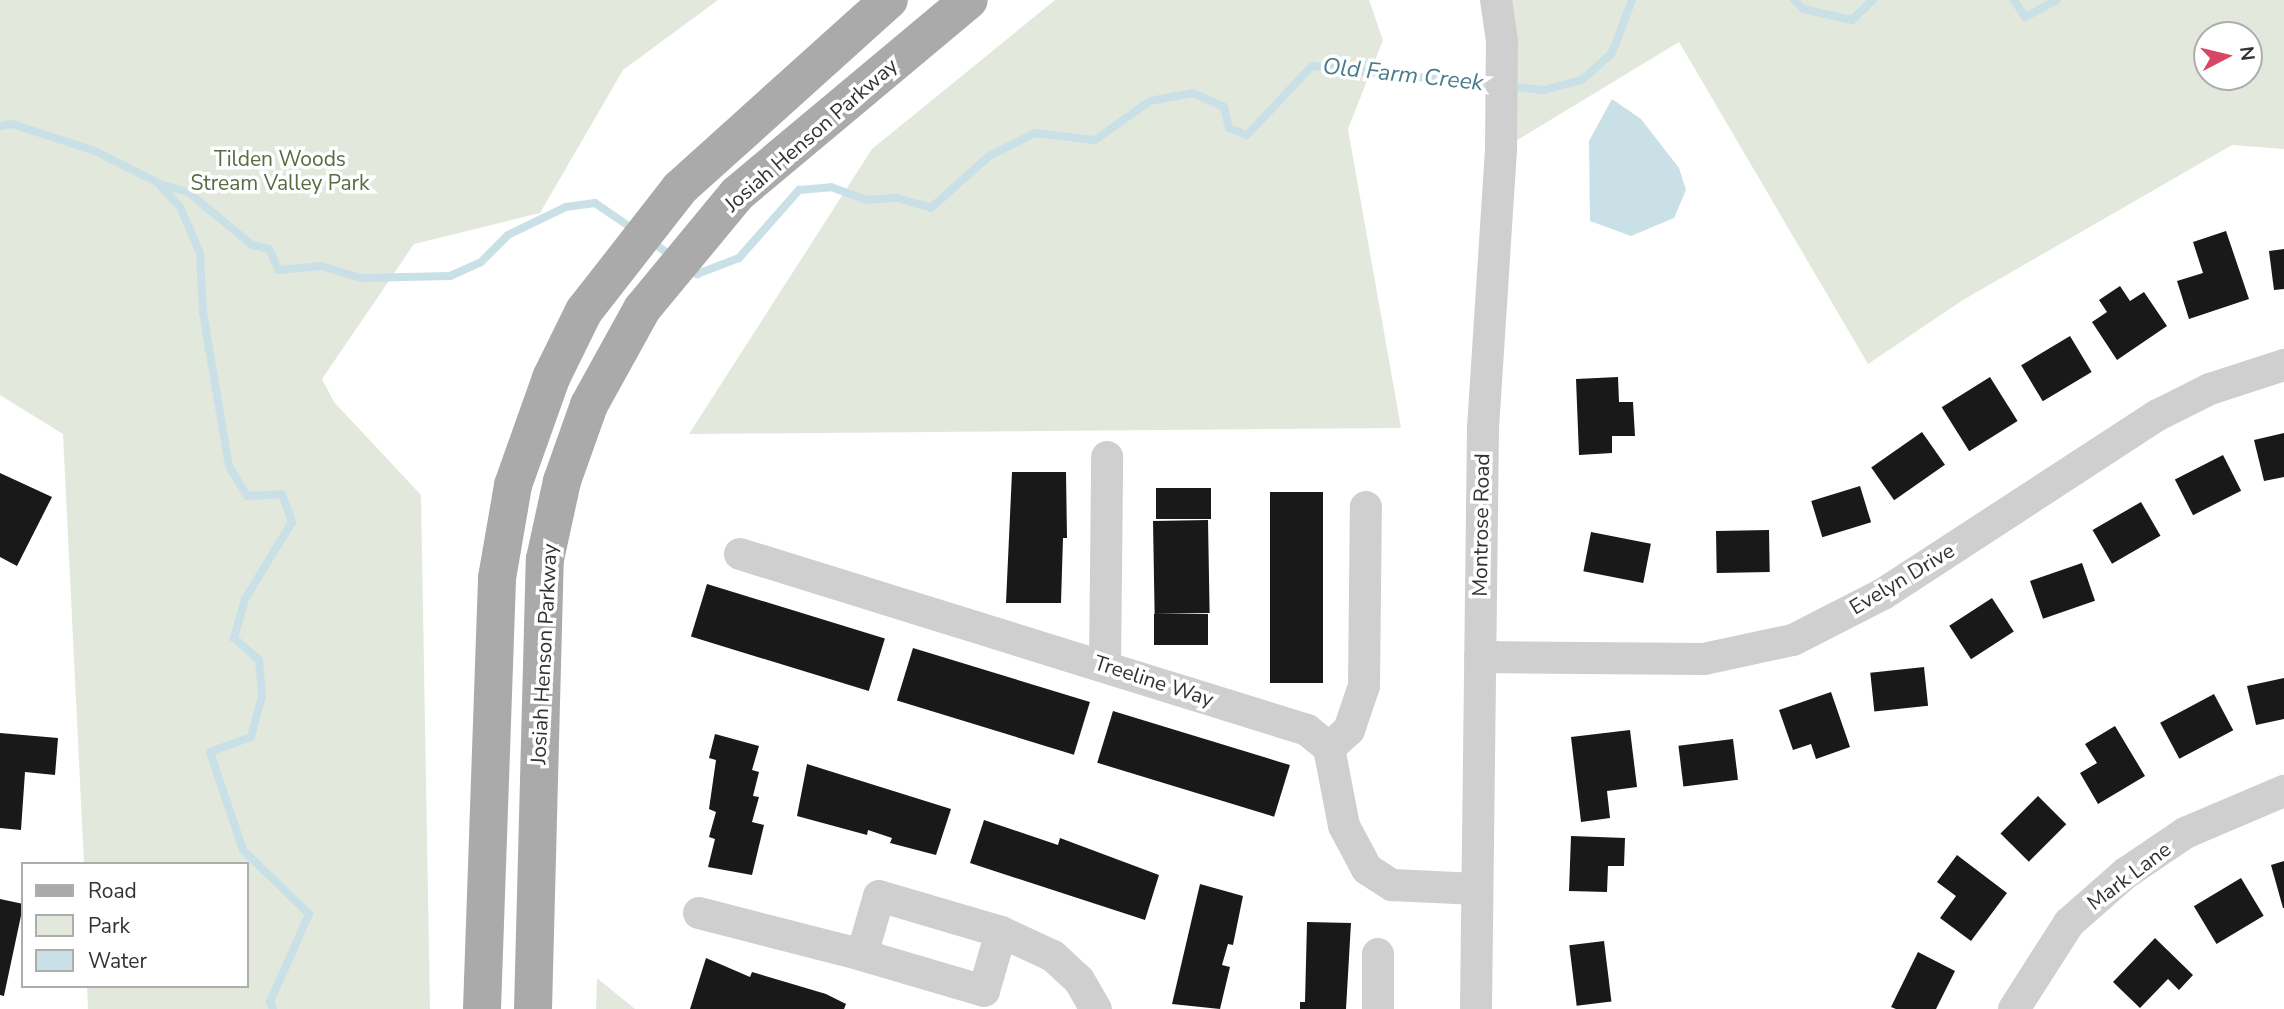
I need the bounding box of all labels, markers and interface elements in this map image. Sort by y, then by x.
north arrow [2193,21,2263,91]
text: N [2233,45,2261,62]
street label: Josiah Henson Parkway [719,53,903,217]
water label: Old Farm Creek [1321,53,1485,97]
park label: Tilden Woods Stream Valley Park [190,146,370,196]
street label: Montrose Road [1467,453,1495,597]
street label: Evelyn Drive [1845,538,1959,620]
street label: Josiah Henson Parkway [526,543,562,765]
street label: Treeline Way [1091,650,1217,712]
street label: Mark Lane [2082,836,2176,916]
legend [21,862,248,988]
text: Road [88,877,137,905]
text: Park [88,912,130,940]
text: Water [88,947,147,975]

